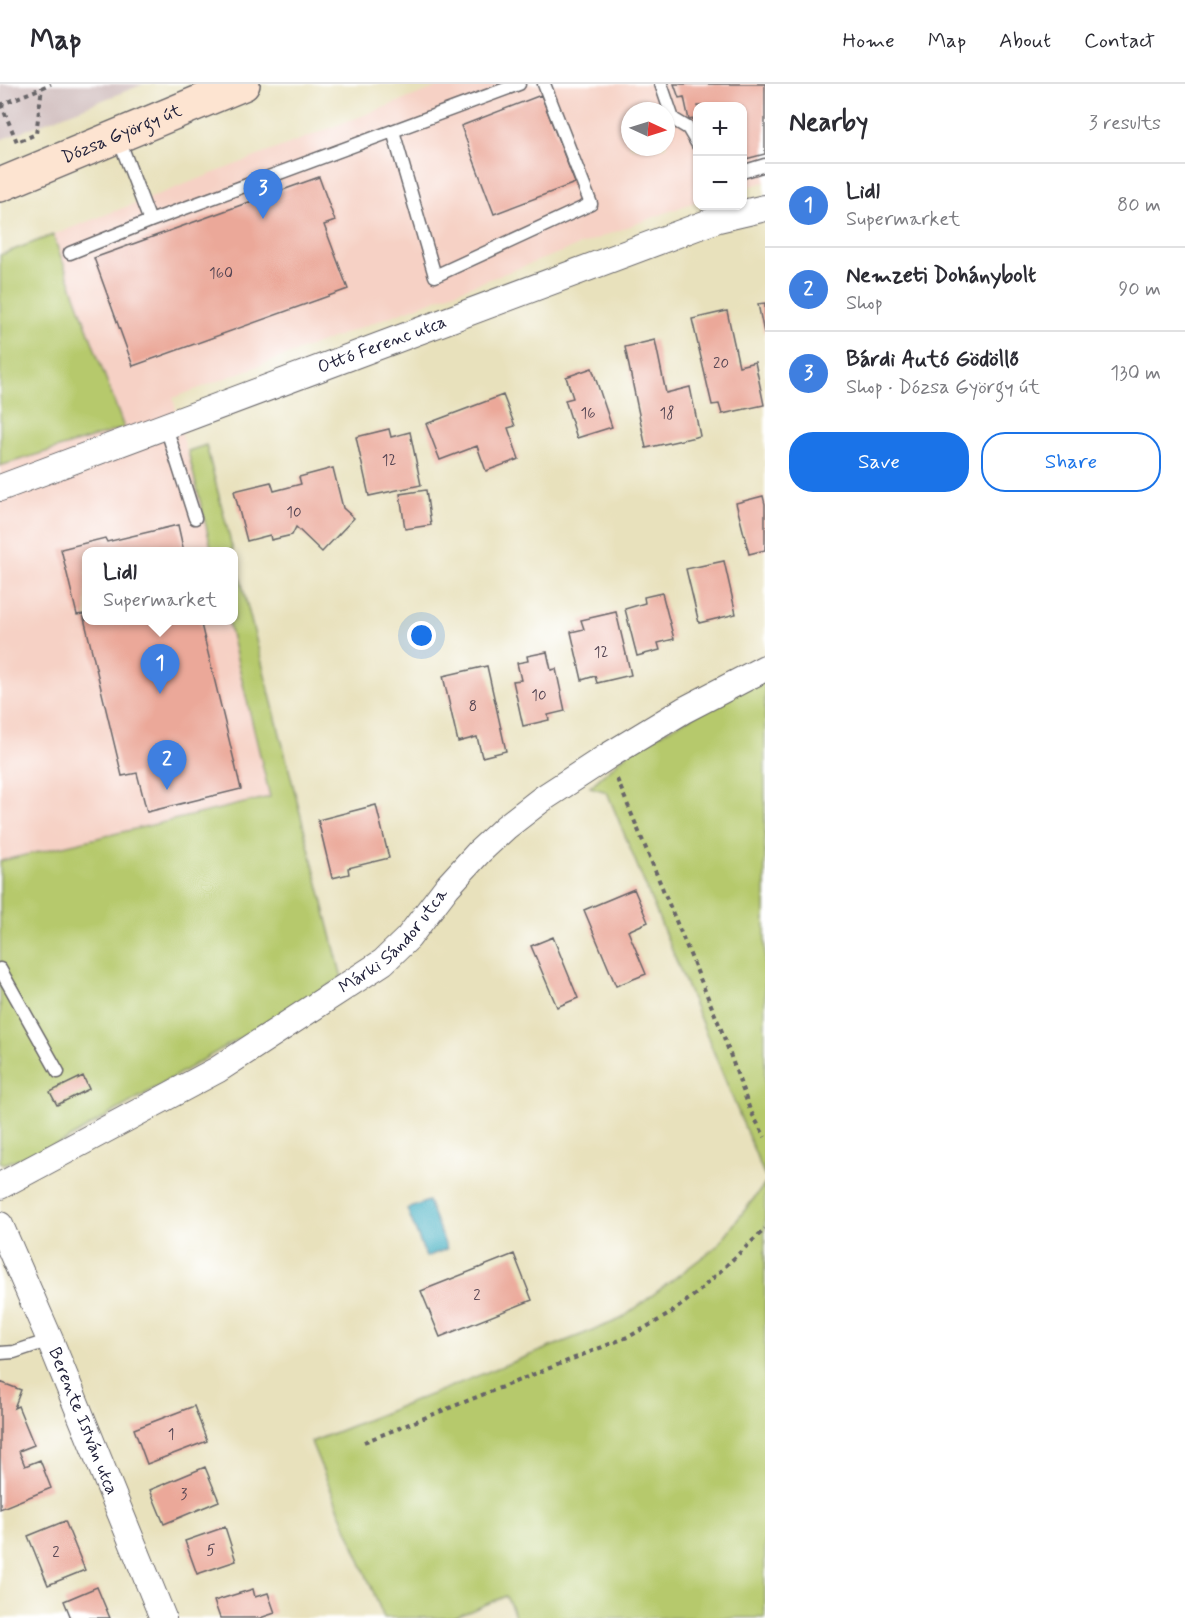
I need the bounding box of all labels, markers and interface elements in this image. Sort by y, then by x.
text: Map [30,23,81,60]
text: Home [843,27,895,55]
text: Map [928,27,966,55]
text: About [999,27,1051,55]
text: Contact [1084,27,1155,55]
street label: Dózsa György út [58,99,186,170]
north arrow [621,102,675,156]
map controls [693,102,747,210]
button: + [693,102,747,156]
text: Nearby [789,106,868,140]
text: 3 results [1089,110,1161,137]
button: − [693,156,747,210]
pin: 3 [244,170,282,219]
text: Lidl [846,178,880,206]
text: 1 [804,192,813,219]
text: 80 m [1117,192,1161,219]
text: Supermarket [846,206,960,233]
text: Nemzeti Dohánybolt [846,262,1036,290]
house number: 160 [209,264,233,284]
text: 2 [804,276,813,303]
text: 90 m [1118,276,1161,303]
text: Shop [846,290,883,317]
street label: Ottó Ferenc utca [314,310,450,380]
text: Bárdi Autó Gödöllő [846,346,1019,374]
house number: 20 [713,354,729,374]
text: 3 [804,360,813,387]
text: 130 m [1110,360,1161,387]
text: Shop · Dózsa György út [846,374,1040,401]
house number: 16 [580,404,596,424]
house number: 18 [660,404,674,424]
button: Save [789,432,969,492]
button: Share [981,432,1161,492]
house number: 12 [382,451,396,471]
house number: 10 [286,503,302,523]
popup [82,547,238,625]
text: Lidl [103,559,137,587]
text: Supermarket [103,587,217,614]
your location [407,621,436,650]
house number: 12 [594,643,608,663]
pin: 1 [140,644,180,694]
house number: 10 [531,686,547,706]
house number: 8 [469,697,477,717]
pin: 2 [148,740,186,790]
street label: Márki Sándor utca [334,883,454,1000]
house number: 2 [473,1286,481,1306]
street label: Berente István utca [42,1344,124,1498]
house number: 1 [168,1425,174,1445]
house number: 3 [181,1485,188,1505]
house number: 5 [206,1541,216,1561]
house number: 2 [52,1543,60,1563]

